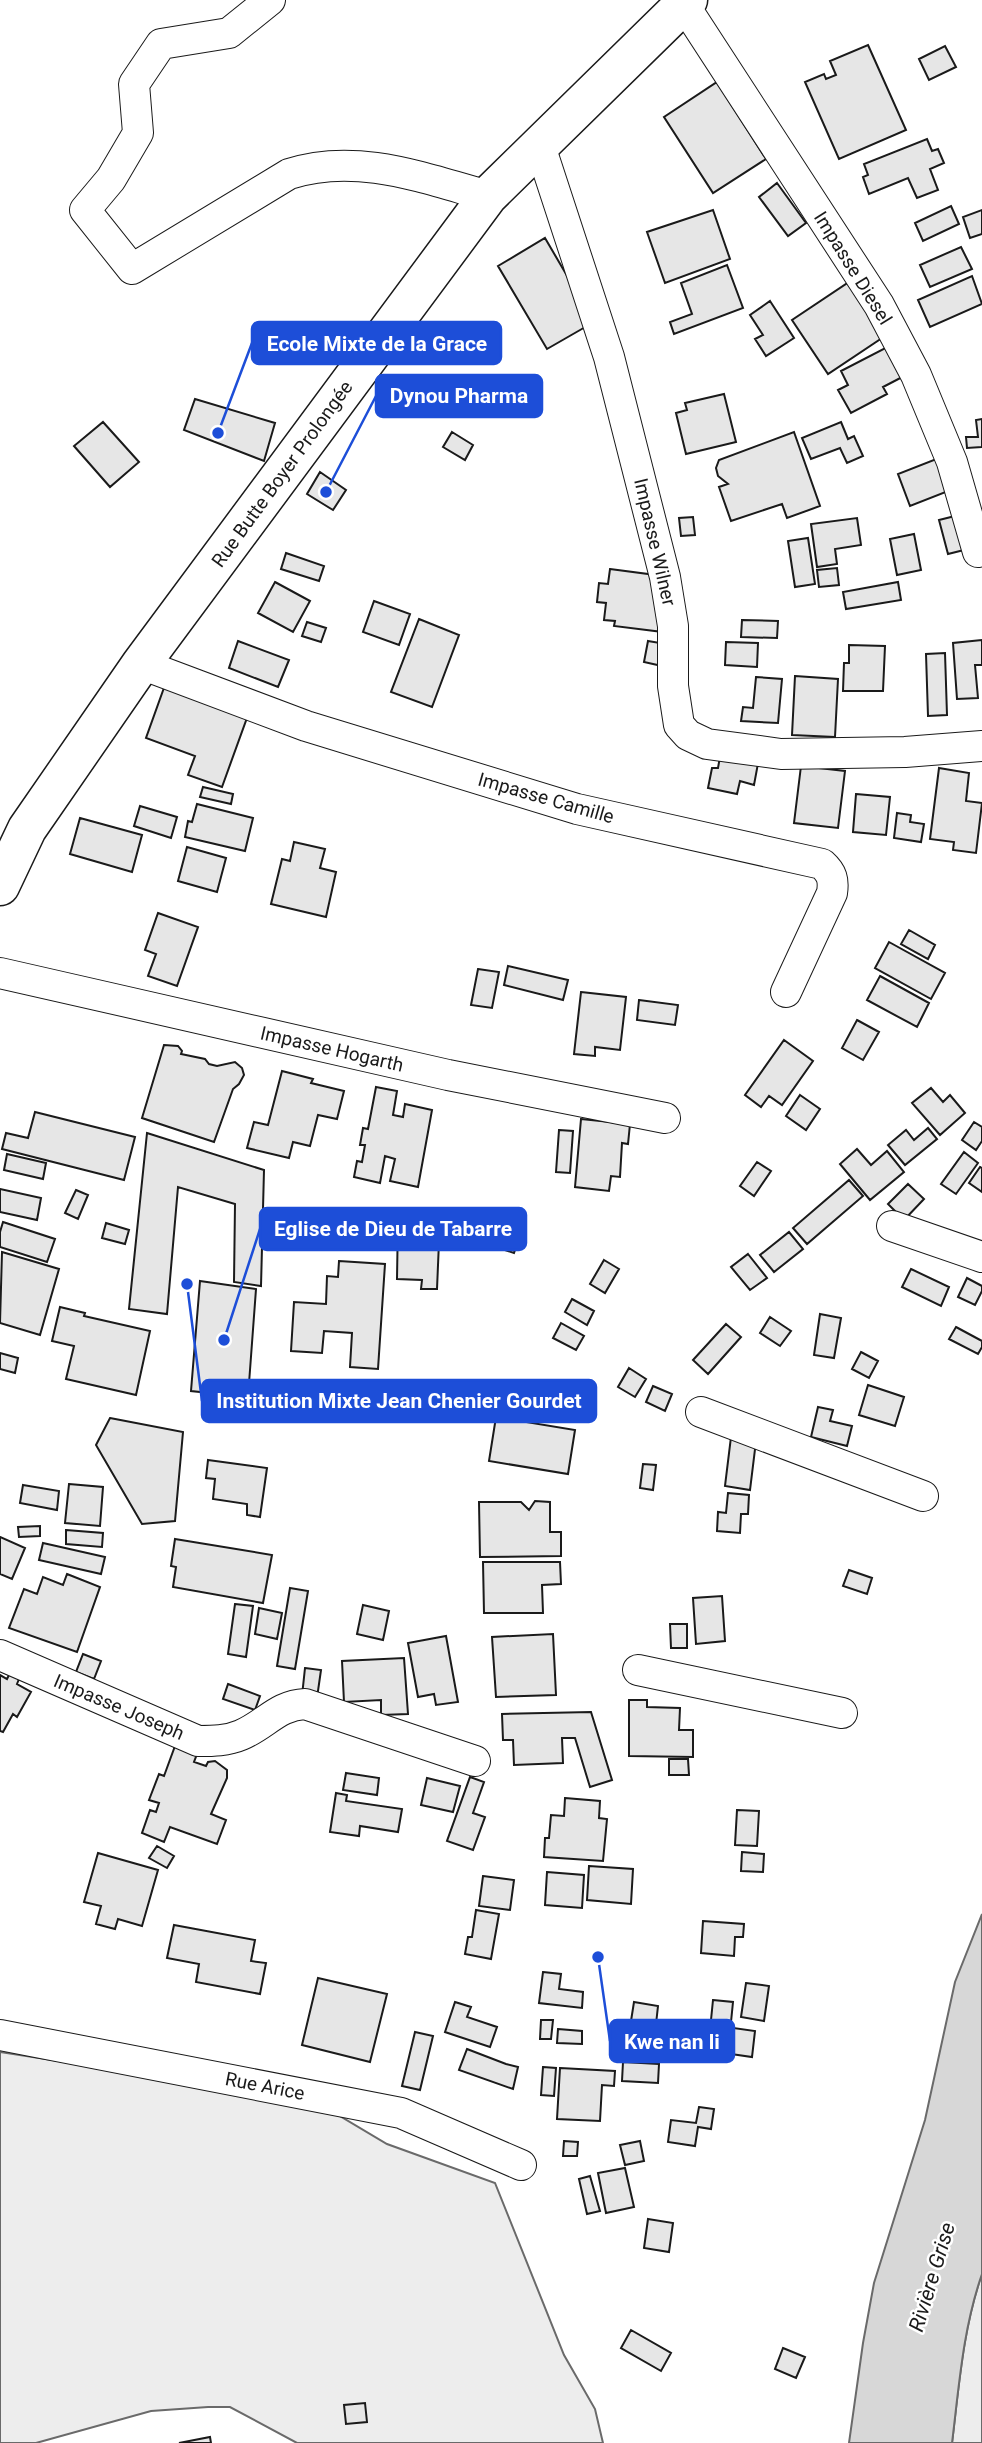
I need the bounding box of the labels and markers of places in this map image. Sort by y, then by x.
callout: Ecole Mixte de la Grace [252,322,501,364]
callout: Dynou Pharma [376,375,542,417]
callout: Eglise de Dieu de Tabarre [260,1208,526,1250]
callout: Institution Mixte Jean Chenier Gourdet [202,1380,596,1422]
callout: Kwe nan li [610,2020,734,2062]

